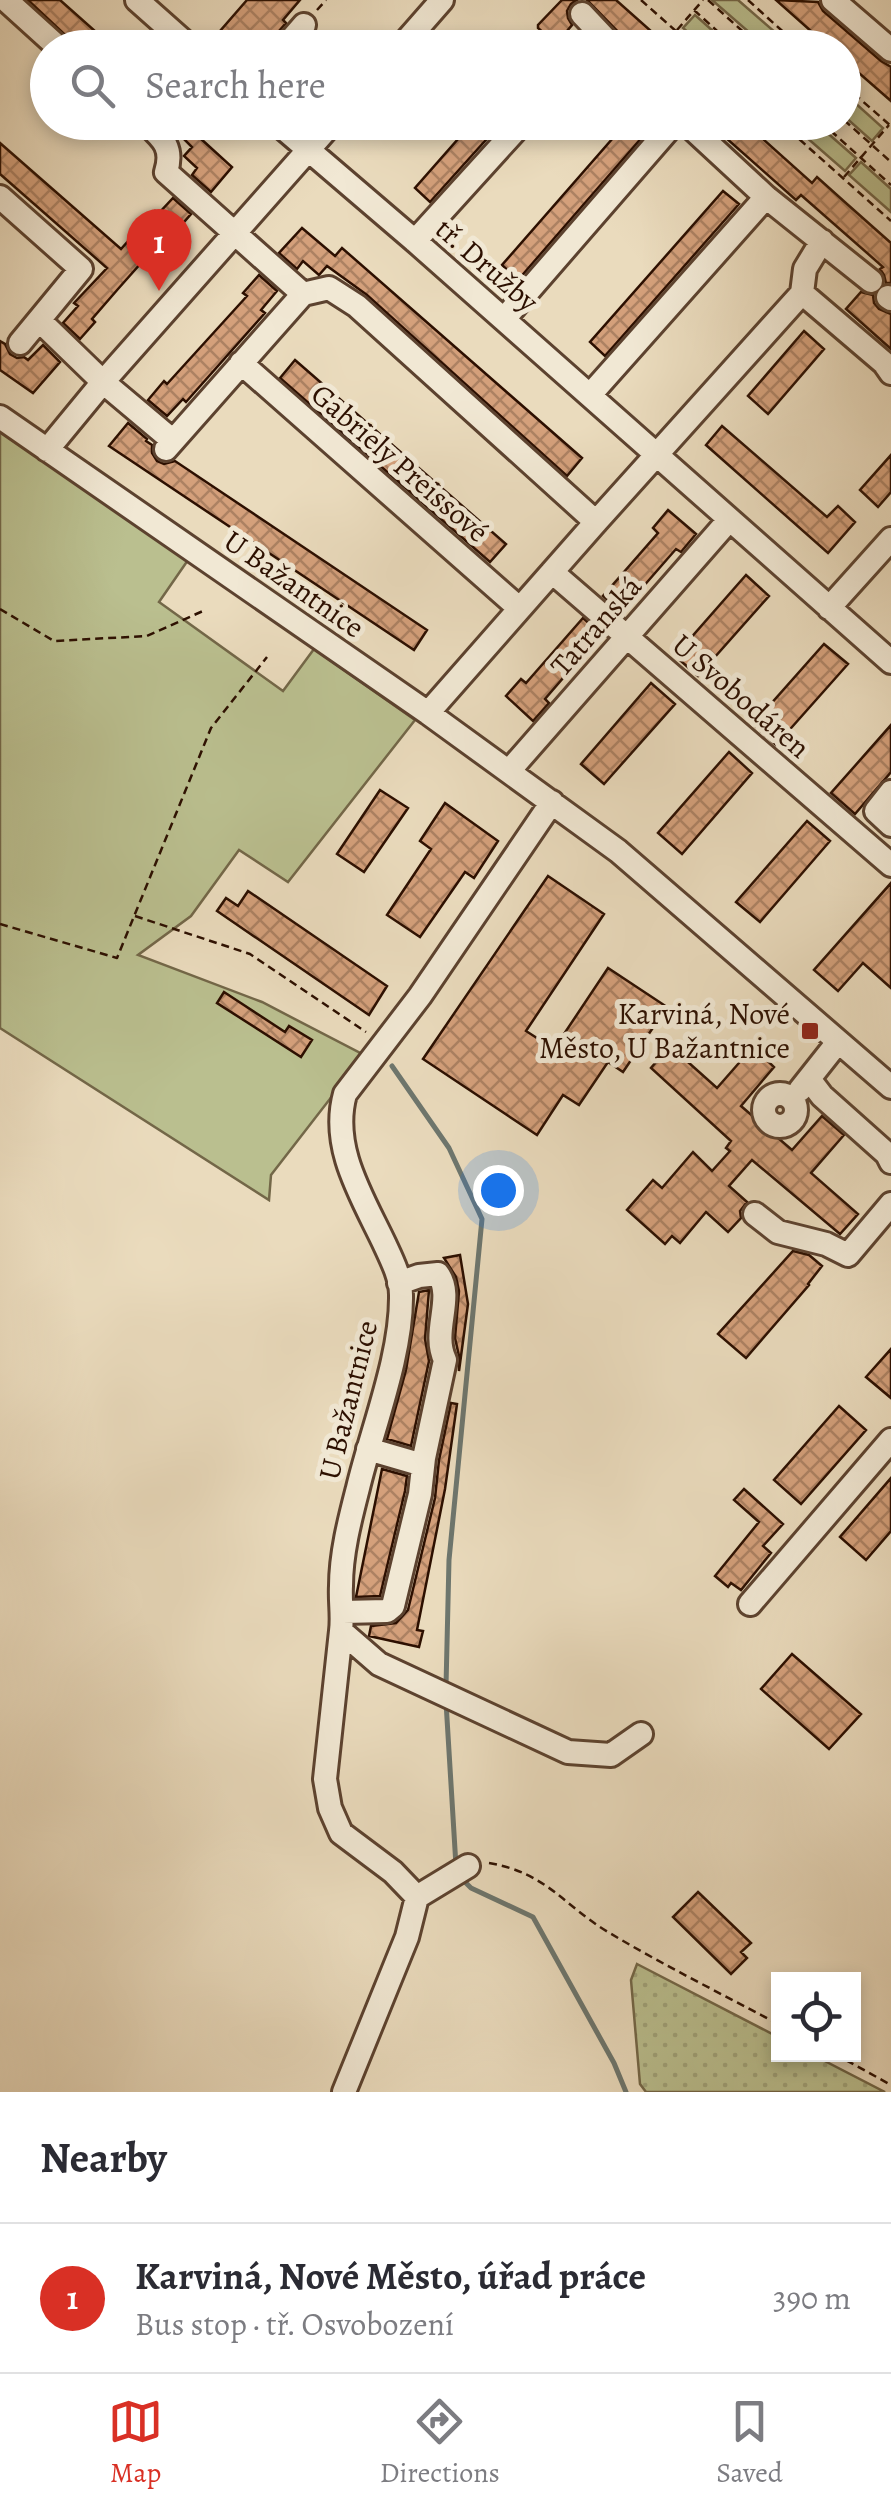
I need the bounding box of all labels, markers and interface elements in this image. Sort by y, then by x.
search box [30,30,861,140]
icon: search [65,58,120,113]
text: Search here [145,59,326,111]
pin: 1 [126,208,192,291]
street label: tř. Družby [427,209,547,321]
street label: Gabriely Preissové [303,375,497,551]
street label: U Bažantnice [216,521,372,647]
street label: Tatranská [541,567,651,685]
street label: U Svobodáren [663,625,819,767]
place label: Karviná, Nové Město, U Bažantnice [539,994,790,1068]
marker: Karviná, Nové Město, U Bažantnice [799,1020,821,1042]
your location [473,1165,524,1216]
street label: U Bažantnice [309,1316,387,1484]
map controls [771,1972,861,2062]
button: locate [771,1972,861,2062]
text: Nearby [40,2129,167,2186]
text: Karviná, Nové Město, úřad práce [135,2250,646,2302]
text: 1 [67,2276,78,2320]
text: 390 m [773,2276,851,2320]
text: Bus stop · tř. Osvobození [135,2302,454,2346]
tab: Map [108,2394,163,2492]
tab: Directions [380,2394,500,2492]
tab: Saved [716,2394,783,2492]

